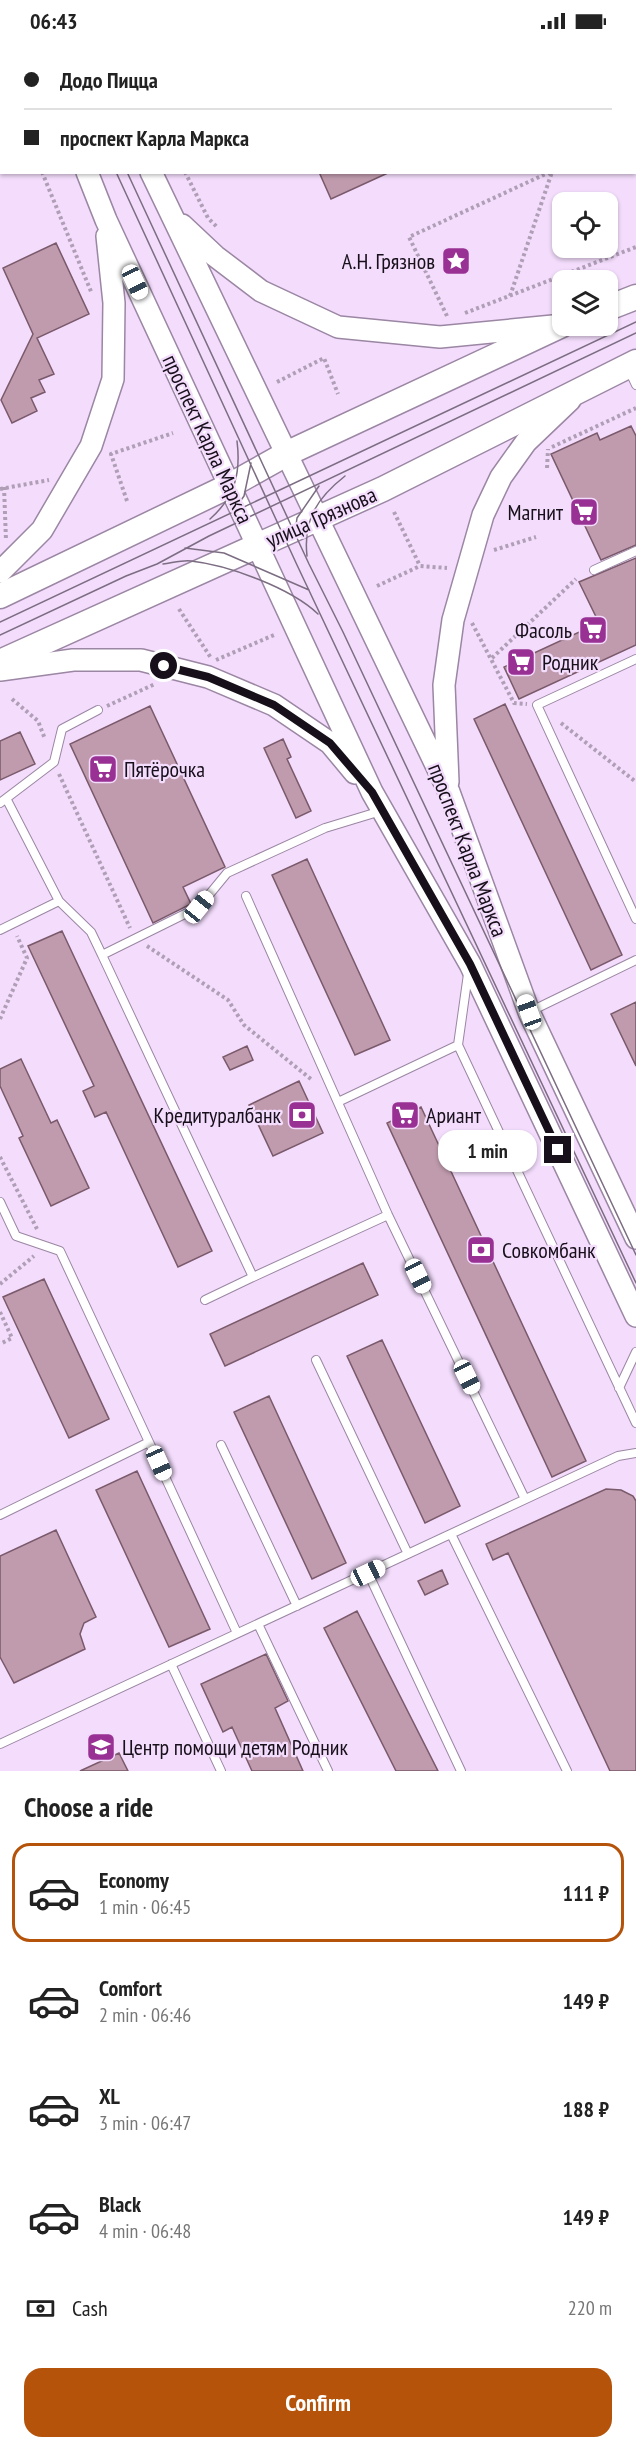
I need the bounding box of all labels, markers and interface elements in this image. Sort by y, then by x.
text: 06:43 [30,7,78,35]
text: Додо Пицца [60,66,158,94]
text: проспект Карла Маркса [60,124,249,152]
map controls [552,192,618,336]
button: locate [552,192,618,258]
place icon: А.Н. Грязнов [440,245,472,277]
place label: А.Н. Грязнов [342,247,435,275]
car [119,262,151,302]
button: layers [552,270,618,336]
street label: проспект Карла Маркса [157,350,259,528]
street label: улица Грязнова [261,480,381,554]
supermarket icon: Магнит [568,496,600,528]
place label: Магнит [507,498,564,526]
supermarket icon: Фасоль [577,614,609,646]
place label: Фасоль [515,616,572,644]
supermarket icon: Родник [505,646,537,678]
place label: Родник [542,648,599,676]
route start [150,652,177,679]
supermarket icon: Пятёрочка [87,753,119,785]
place label: Пятёрочка [124,755,205,783]
street label: проспект Карла Маркса [422,759,514,941]
car [181,887,217,927]
car [514,992,544,1032]
bank icon: Кредитуралбанк [286,1099,318,1131]
supermarket icon: Ариант [389,1099,421,1131]
place label: Кредитуралбанк [154,1101,281,1129]
place label: Ариант [426,1101,482,1129]
callout: 1 min [438,1129,537,1171]
route end [544,1136,571,1163]
text: 1 min [467,1138,508,1164]
bank icon: Совкомбанк [465,1234,497,1266]
place label: Совкомбанк [502,1236,596,1264]
car [402,1256,434,1296]
car [451,1357,483,1397]
car [143,1443,175,1483]
car [348,1557,388,1589]
school or university icon: Центр помощи детям Родник [85,1731,117,1763]
place label: Центр помощи детям Родник [122,1733,348,1761]
text: Choose a ride [24,1790,153,1824]
icon: car [27,1866,81,1920]
text: Economy [99,1866,169,1894]
text: 111 ₽ [562,1879,609,1907]
text: 1 min · 06:45 [99,1894,191,1920]
icon: car [27,1974,81,2028]
text: Comfort [99,1974,162,2002]
text: 149 ₽ [562,1987,609,2015]
text: 2 min · 06:46 [99,2002,191,2028]
icon: car [27,2082,81,2136]
text: XL [99,2082,120,2110]
text: 188 ₽ [562,2095,609,2123]
text: 3 min · 06:47 [99,2110,191,2136]
icon: car [27,2190,81,2244]
text: Black [99,2190,141,2218]
text: 149 ₽ [562,2203,609,2231]
text: 4 min · 06:48 [99,2218,191,2244]
icon: cash [24,2292,57,2325]
text: Cash [72,2294,108,2322]
text: 220 m [568,2295,612,2321]
button: Confirm [24,2368,612,2437]

